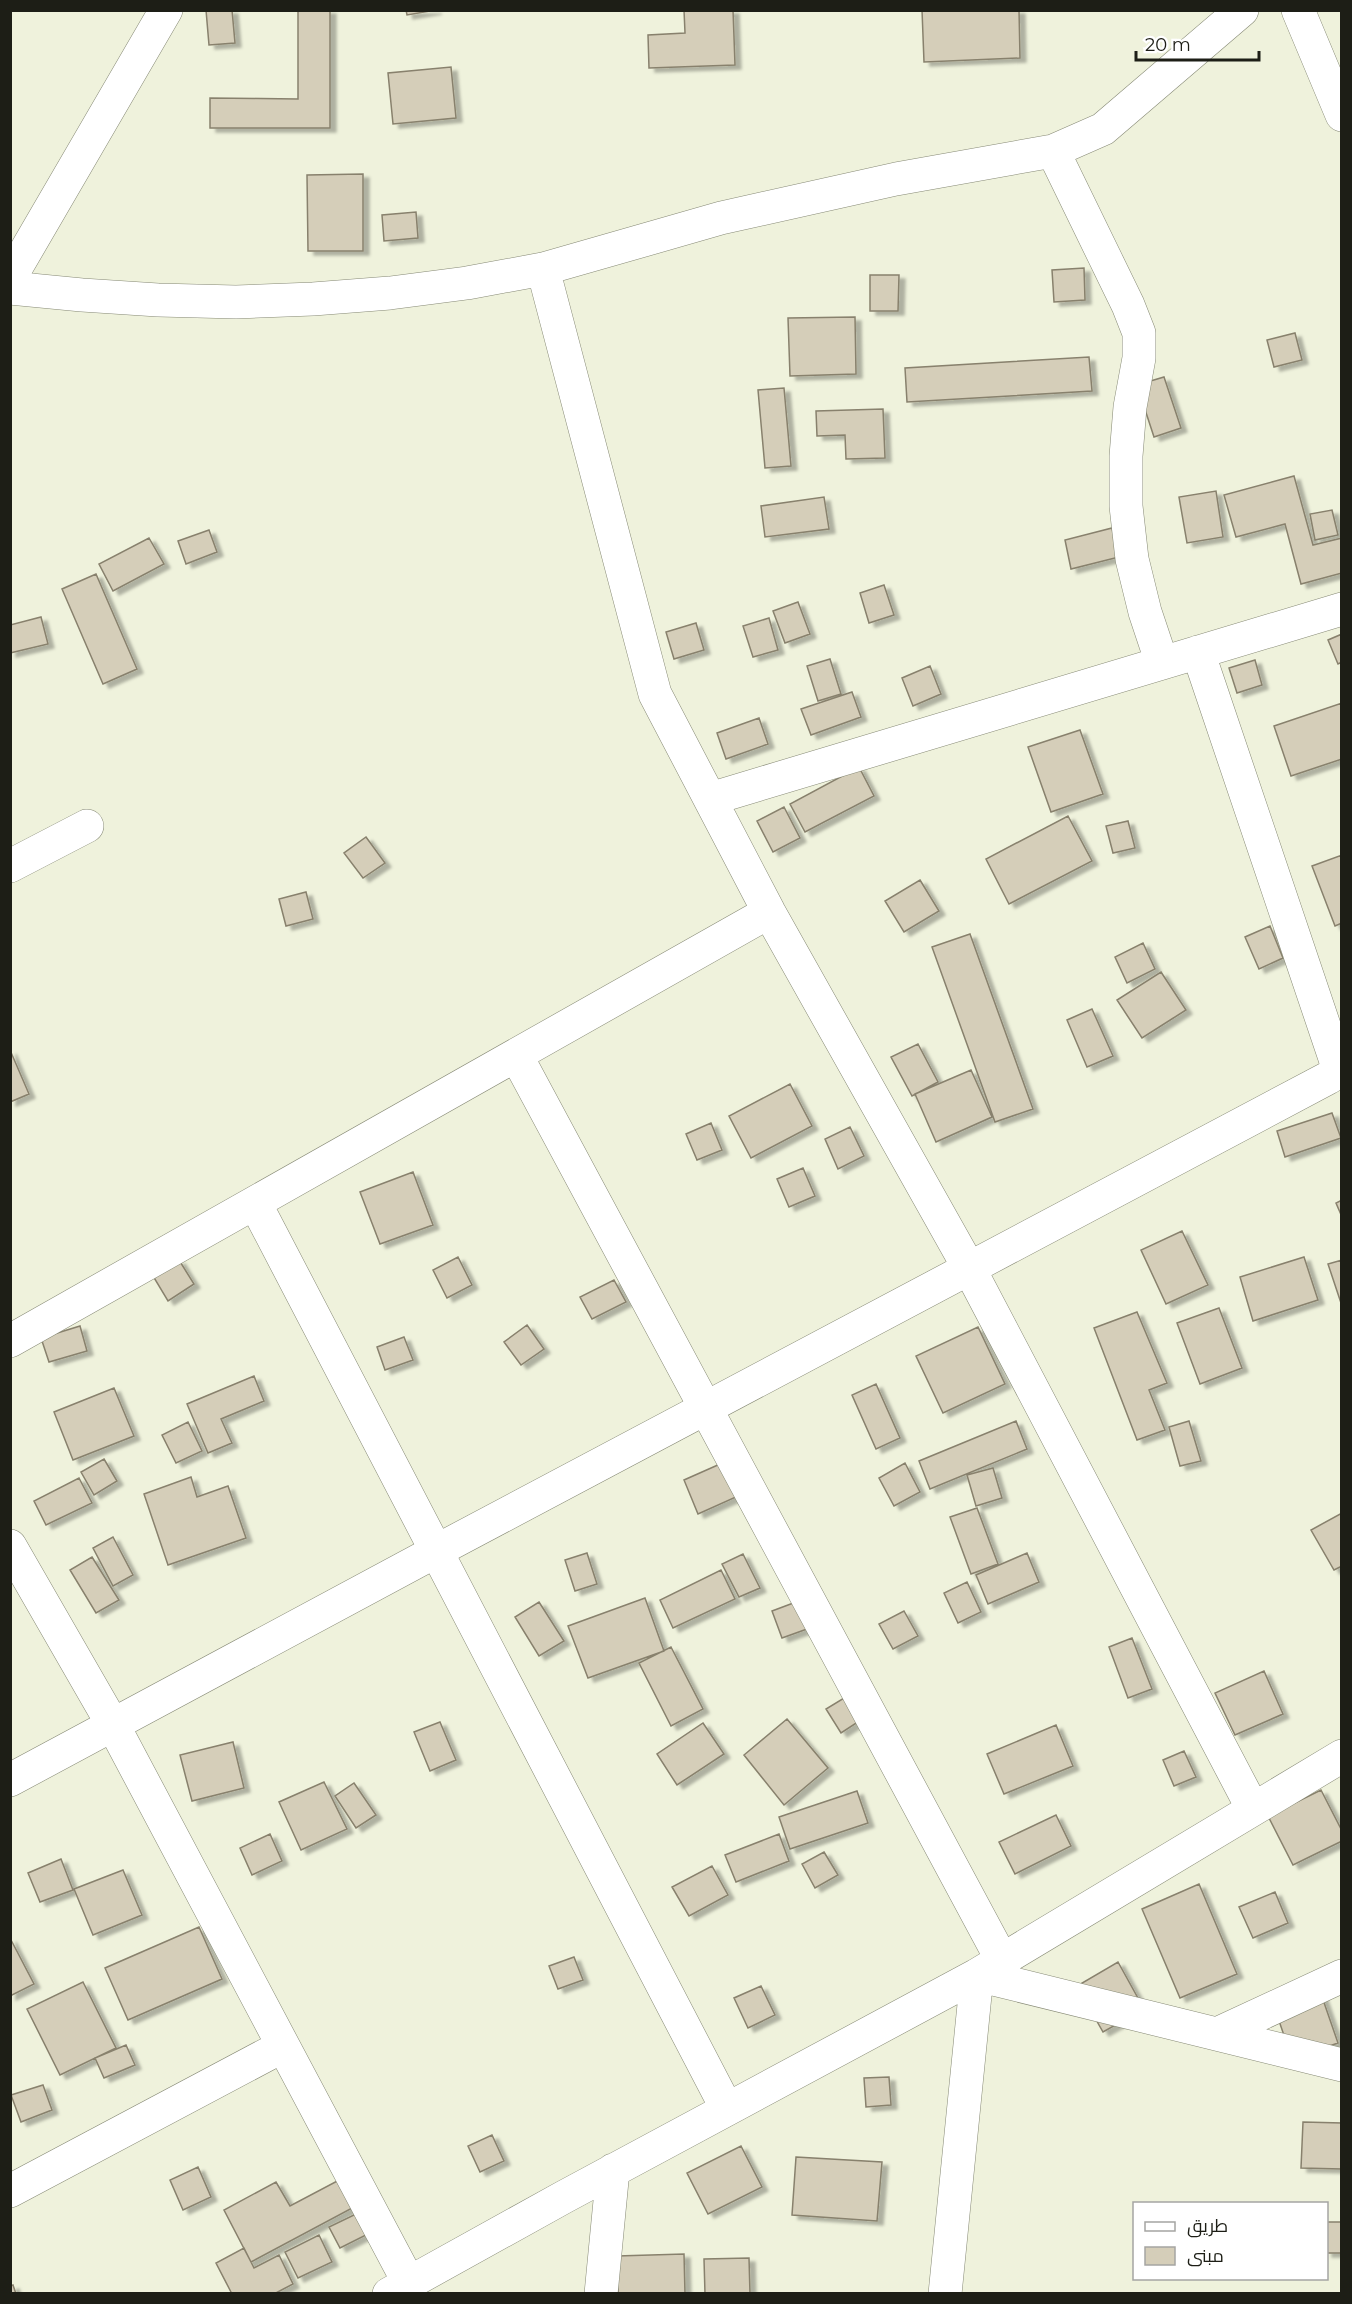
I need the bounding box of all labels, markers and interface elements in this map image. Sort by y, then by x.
scale bar [1136,24,1259,62]
text: 20 m [1145,34,1191,56]
legend [1133,2202,1328,2280]
text: طريق [1187,2215,1228,2238]
text: مبنى [1187,2245,1224,2267]

